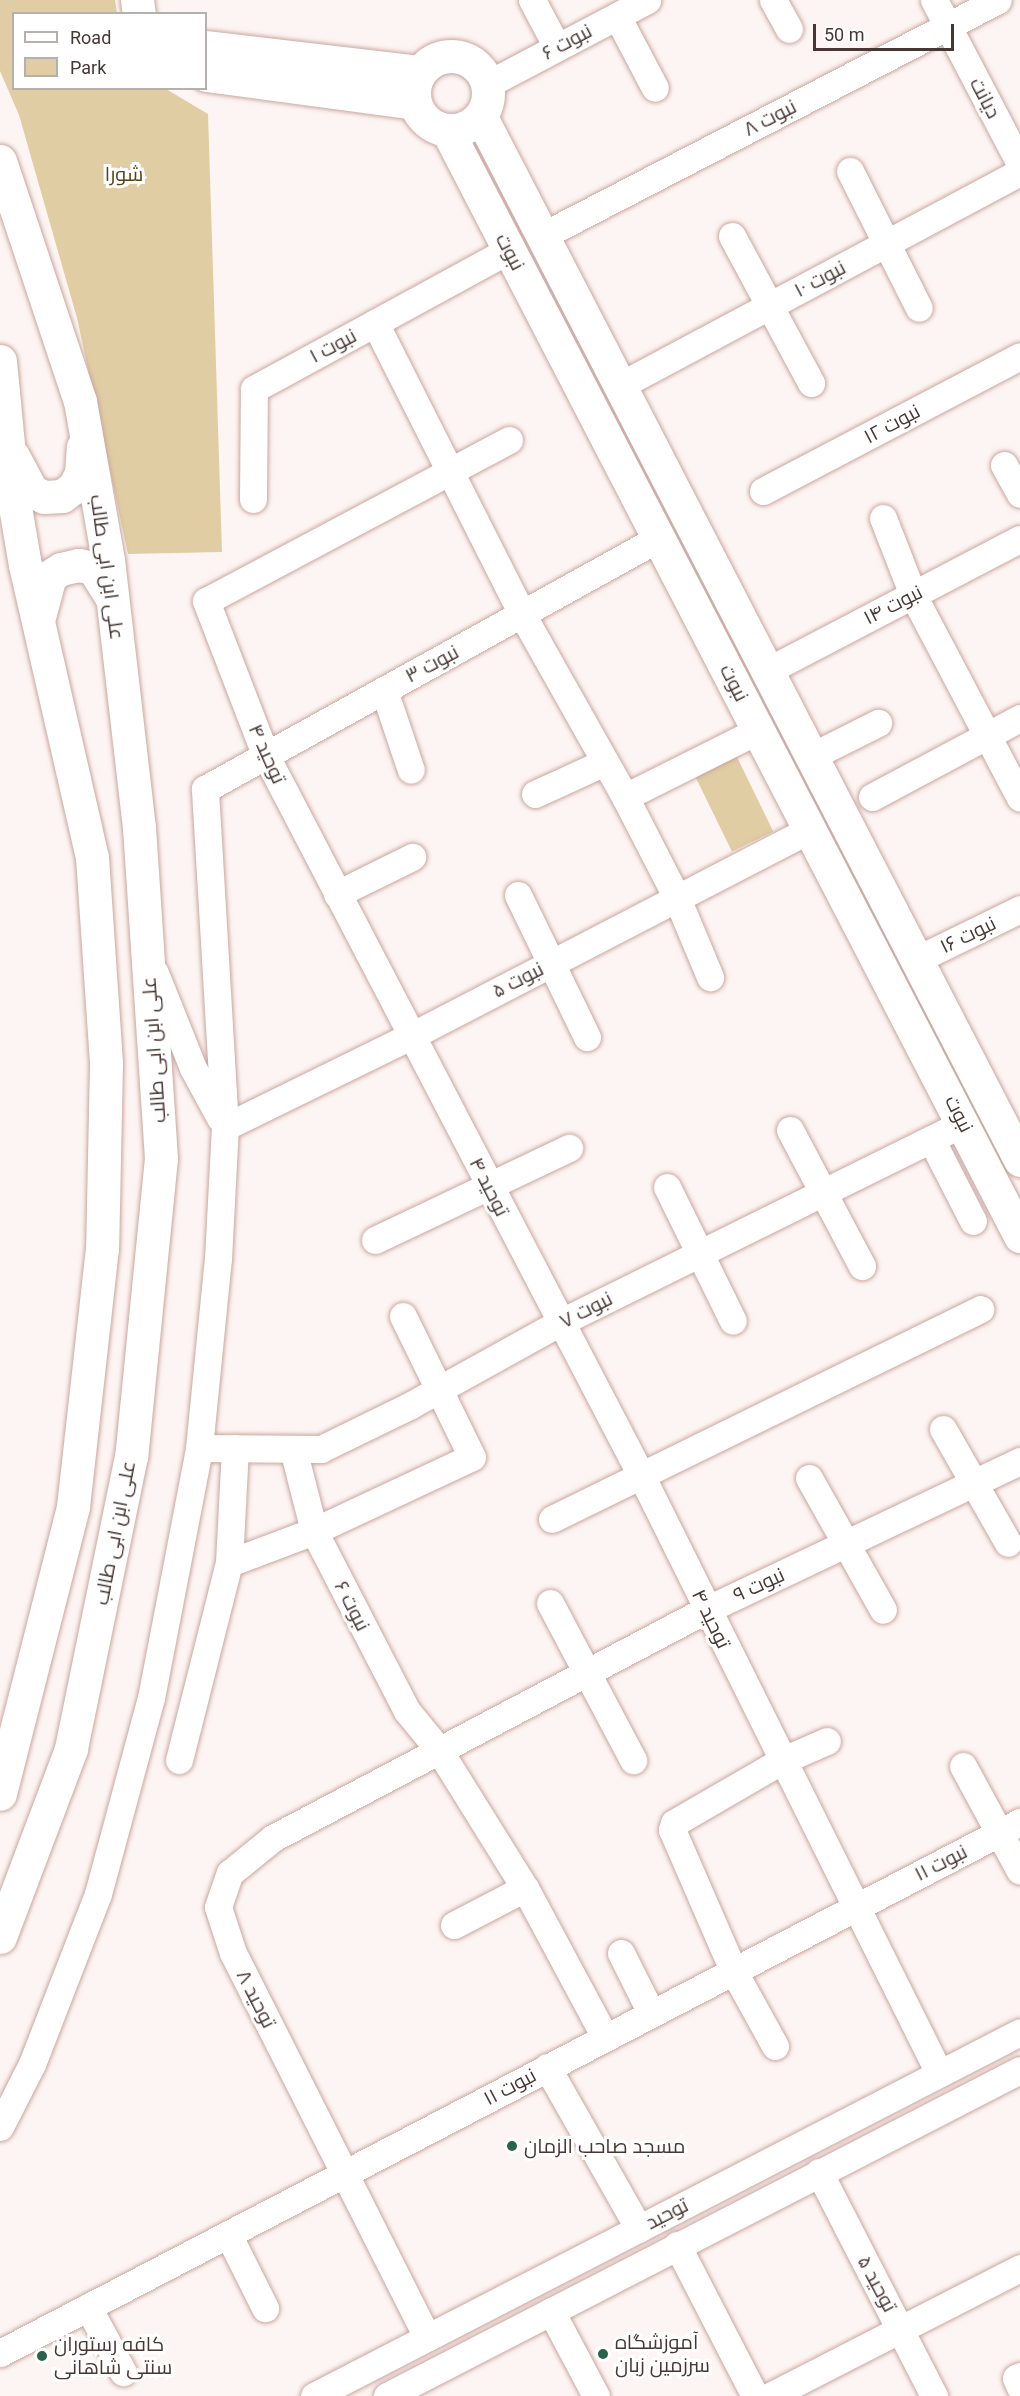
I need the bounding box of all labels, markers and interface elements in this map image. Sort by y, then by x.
legend [12,12,207,90]
scale bar [816,12,957,50]
street label: نبوت ۶ [538,19,596,65]
text: 50 m [824,24,864,45]
text: Road [70,27,111,48]
text: Park [70,57,106,78]
street label: دیانت [964,74,1006,122]
street label: نبوت ۸ [740,95,800,141]
park label: شورا [105,162,143,186]
street label: نبوت [490,229,530,275]
street label: نبوت ۱۰ [790,256,850,302]
street label: نبوت ۱ [305,324,361,368]
street label: نبوت ۱۲ [860,399,924,449]
street label: علی ابن ابی طالب [85,493,129,641]
street label: نبوت ۱۴ [859,580,927,630]
street label: نبوت ۳ [401,640,463,688]
street label: نبوت [715,660,753,706]
street label: توحید ۴ [243,720,291,788]
street label: نبوت ۱۶ [936,911,1000,959]
street label: نبوت ۵ [488,957,548,1003]
street label: علی ابن ابی طالب [137,976,171,1124]
street label: نبوت [940,1091,978,1137]
street label: توحید ۴ [464,1154,514,1220]
street label: نبوت ۷ [556,1287,616,1333]
street label: علی ابن ابی طالب [89,1459,141,1607]
street label: نبوت ۹ [729,1563,789,1607]
street label: نبوت ۶ [329,1577,375,1635]
street label: توحید ۴ [686,1586,736,1652]
street label: نبوت ۱۱ [911,1840,971,1886]
street label: توحید ۸ [231,1966,281,2032]
street label: نبوت ۱۱ [480,2063,540,2111]
place label: مسجد صاحب الزمان [524,2134,685,2158]
marker: مسجد صاحب الزمان [505,2139,519,2153]
street label: توحید [642,2193,692,2235]
street label: توحید ۵ [852,2252,902,2316]
place label: آموزشگاه سرزمین زبان [615,2330,710,2377]
place label: کافه رستوران سنتی شاهانی [54,2332,172,2379]
marker: آموزشگاه سرزمین زبان [596,2347,610,2361]
marker: کافه رستوران سنتی شاهانی [35,2349,49,2363]

